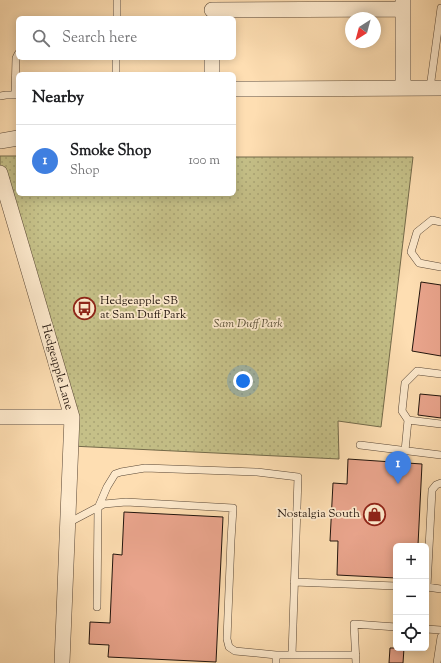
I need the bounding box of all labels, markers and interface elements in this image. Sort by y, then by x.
north arrow [345,12,381,48]
search box [16,16,236,60]
icon: search [30,27,52,49]
text: Search here [62,28,137,49]
text: Nearby [32,86,84,110]
text: Smoke Shop [70,141,151,162]
text: 1 [43,152,47,170]
text: 100 m [188,152,220,170]
text: Shop [70,162,99,180]
place label: Hedgeapple SB at Sam Duff Park [100,292,187,324]
bus stop icon: Hedgeapple SB at Sam Duff Park [71,295,97,321]
park label: Sam Duff Park [213,315,283,333]
street label: Hedgeapple Lane [36,322,78,412]
your location [233,371,253,391]
pin: 1 [385,451,411,484]
shop icon: Nostalgia South [362,501,388,527]
place label: Nostalgia South [277,505,360,523]
map controls [393,543,429,651]
button: + [393,543,429,579]
button: − [393,579,429,615]
button: locate [393,615,429,651]

